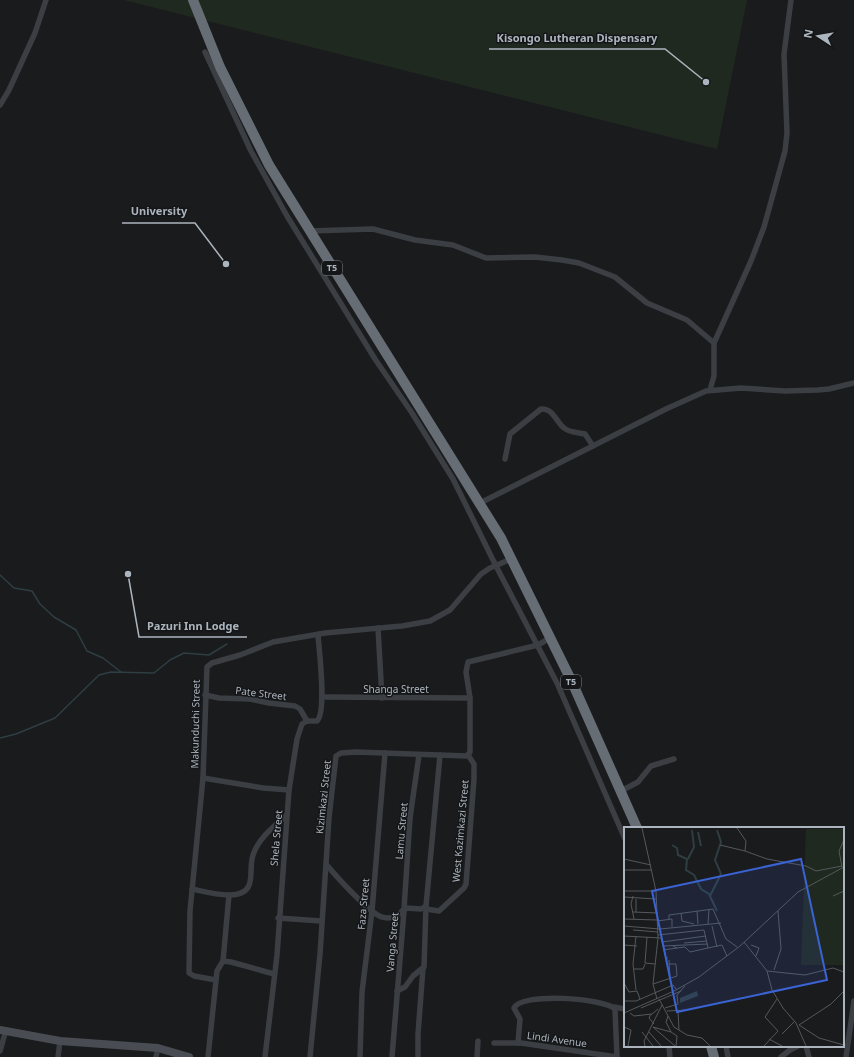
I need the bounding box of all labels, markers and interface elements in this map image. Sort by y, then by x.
north arrow [798,16,838,56]
callout: Kisongo Lutheran Dispensary [489,26,665,49]
text: N [799,28,816,40]
text: Kisongo Lutheran Dispensary [497,30,658,45]
callout: University [122,200,195,223]
text: University [131,203,188,218]
road number: T5 [322,261,342,275]
callout: Pazuri Inn Lodge [139,614,247,637]
text: Pazuri Inn Lodge [147,618,239,633]
road number: T5 [561,675,581,689]
street label: Makunduchi Street [187,679,203,769]
street label: Shanga Street [363,682,429,696]
street label: Pate Street [235,683,288,703]
street label: Kizimkazi Street [312,759,334,835]
street label: West Kazimkazi Street [449,779,471,883]
street label: Lamu Street [392,802,410,860]
street label: Shela Street [267,809,285,867]
inset map [624,827,844,1047]
street label: Faza Street [354,877,372,930]
street label: Vanga Street [382,911,402,972]
street label: Lindi Avenue [526,1028,588,1050]

